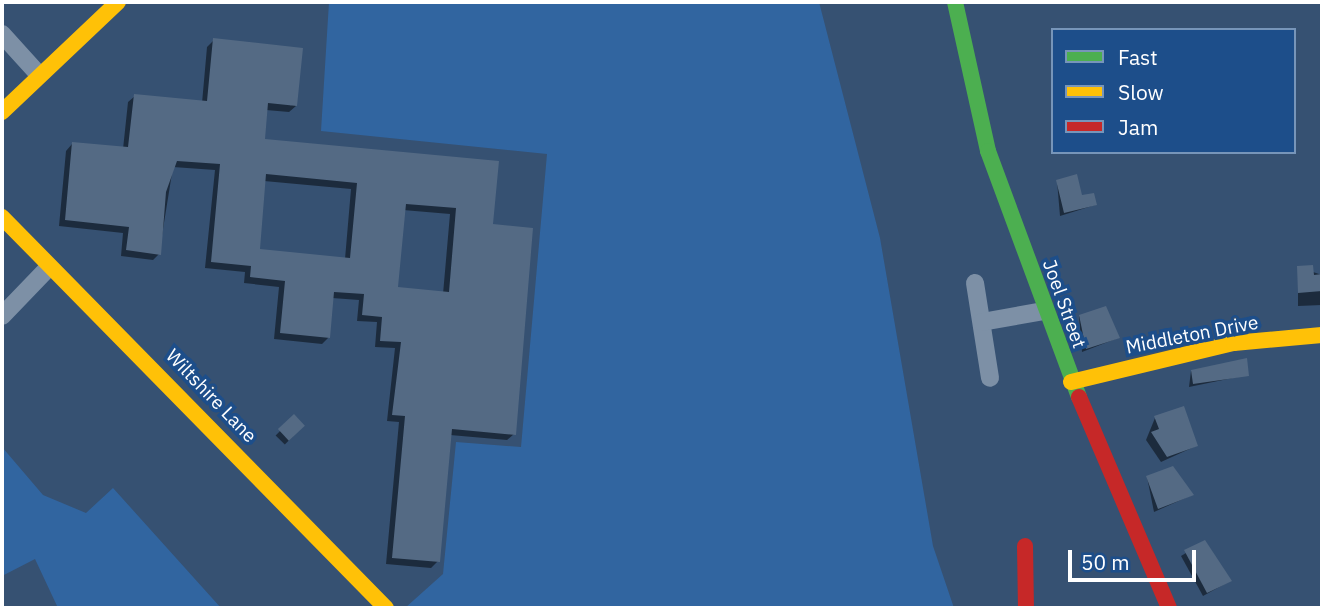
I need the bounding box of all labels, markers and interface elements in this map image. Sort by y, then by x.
legend [1051,28,1296,154]
text: Fast [1118,43,1158,71]
text: Slow [1118,78,1164,106]
text: Jam [1118,113,1158,141]
street label: Joel Street [1037,257,1091,351]
street label: Middleton Drive [1124,311,1260,359]
street label: Wiltshire Lane [161,345,261,447]
scale bar [1072,536,1200,580]
text: 50 m [1081,548,1130,576]

